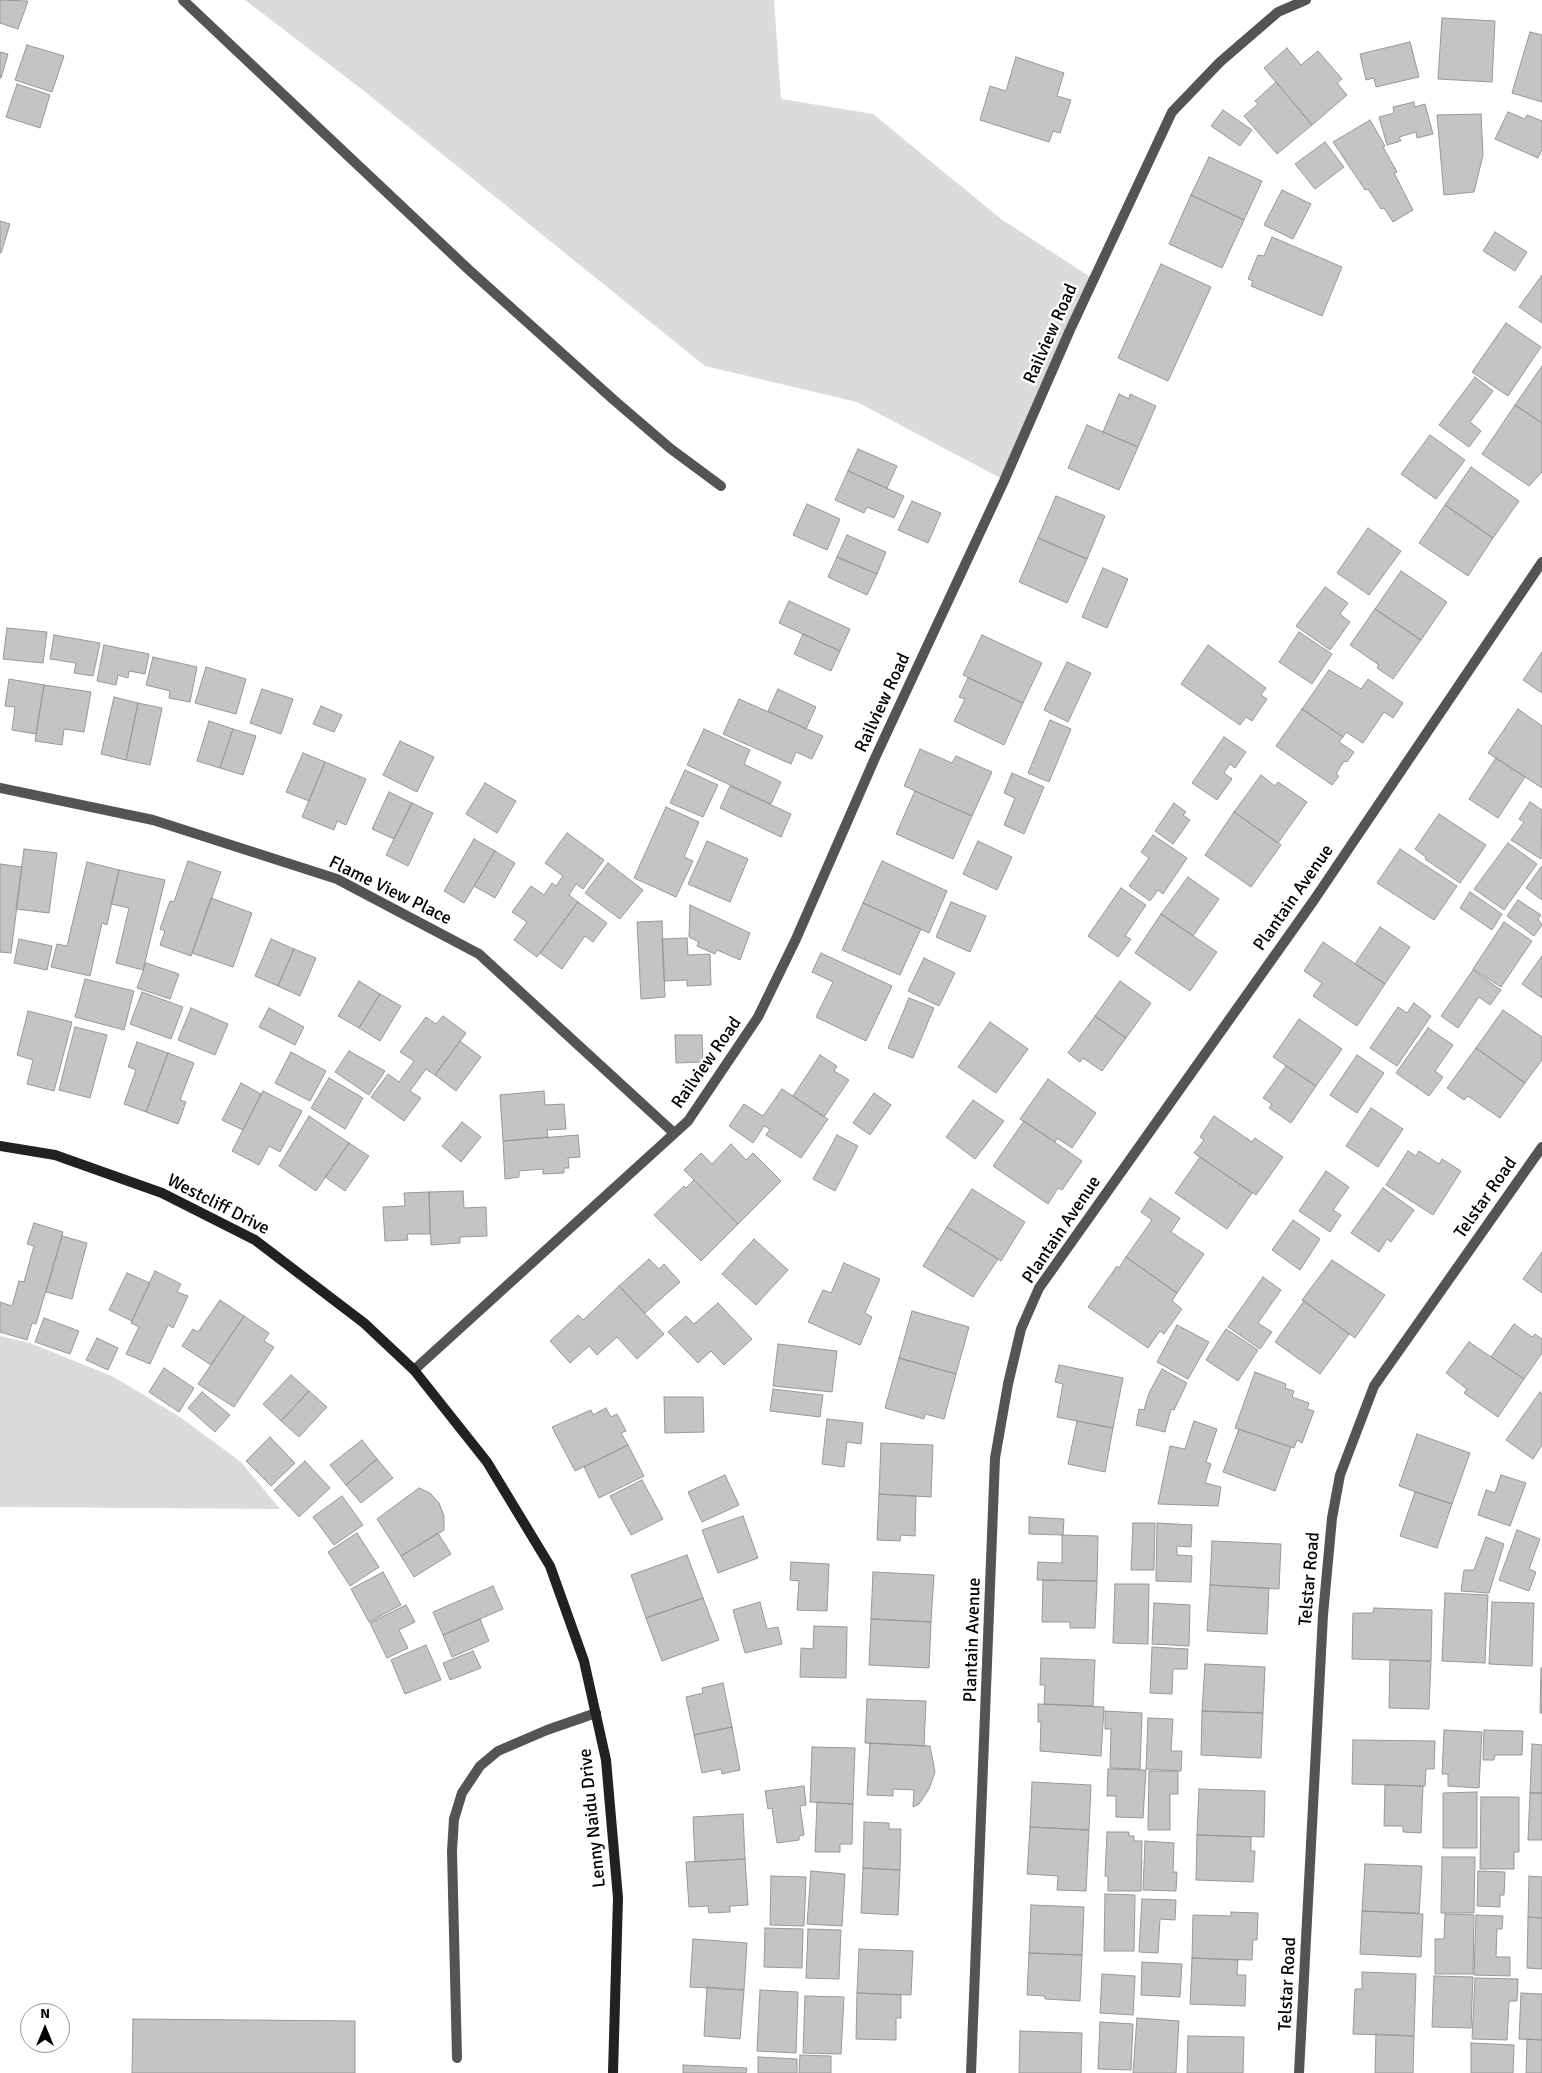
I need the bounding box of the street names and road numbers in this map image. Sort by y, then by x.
street label: Railview Road [1019,281,1083,387]
street label: Railview Road [851,650,915,756]
street label: Plantain Avenue [1249,841,1339,955]
street label: Flame View Place [325,852,455,930]
street label: Railview Road [667,1013,747,1113]
street label: Telstar Road [1450,1153,1522,1243]
street label: Westcliff Drive [163,1170,273,1240]
street label: Plantain Avenue [1018,1172,1106,1288]
street label: Telstar Road [1295,1531,1325,1627]
street label: Plantain Avenue [960,1577,986,1703]
street label: Lenny Naidu Drive [575,1747,611,1889]
street label: Telstar Road [1275,1936,1301,2032]

